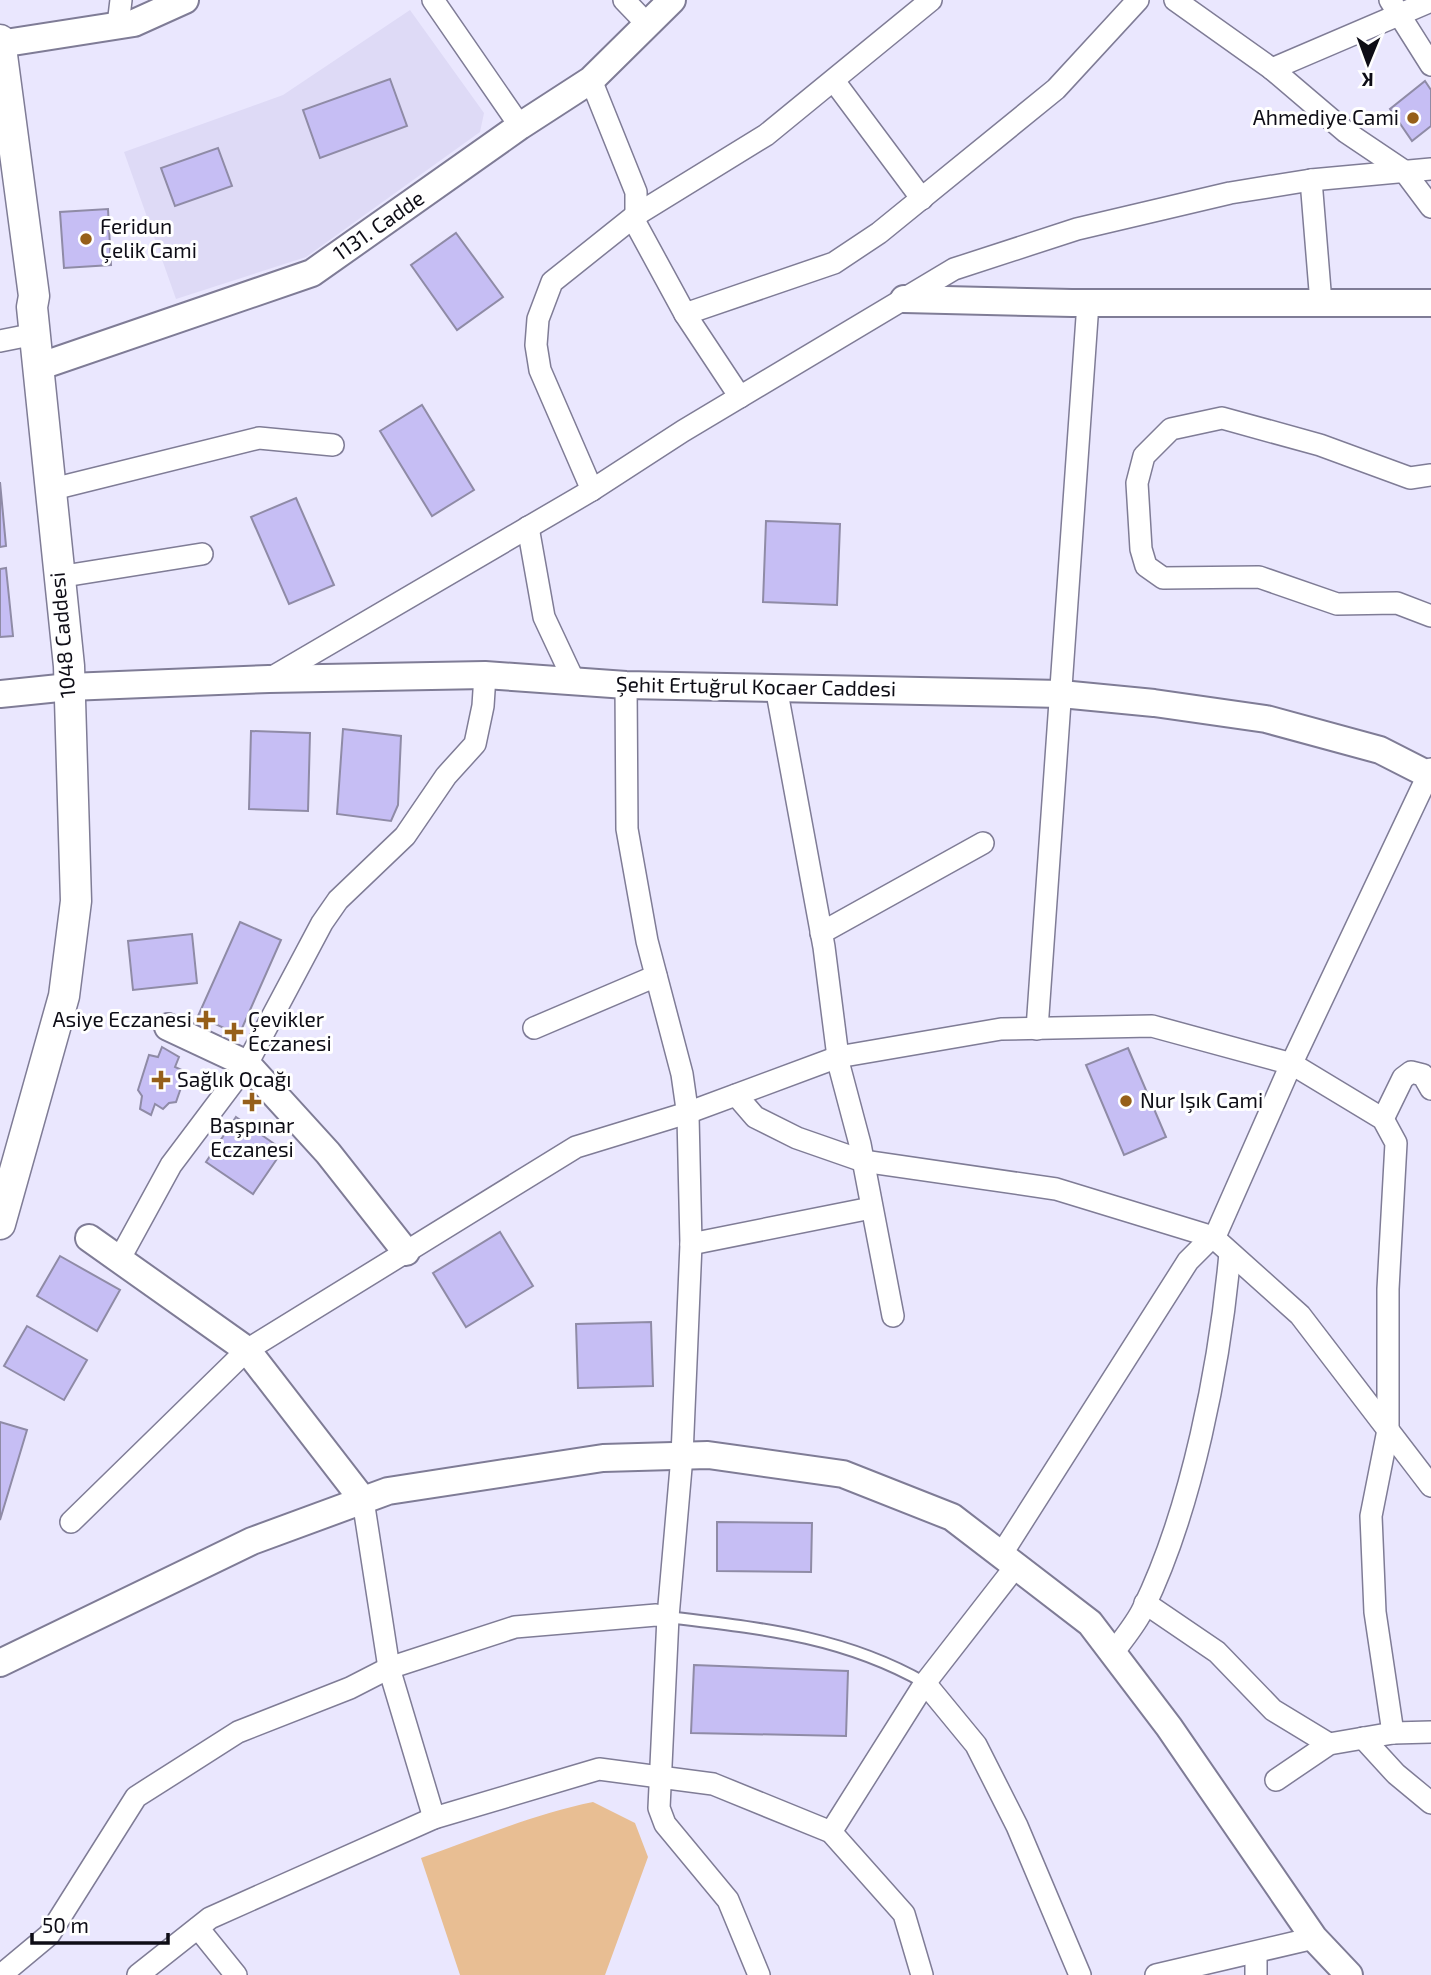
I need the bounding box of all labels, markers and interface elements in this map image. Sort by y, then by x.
north arrow [1333,28,1403,98]
text: K [1361,69,1374,92]
place label: Ahmediye Cami [1253,104,1399,129]
marker: Ahmediye Cami [1405,110,1421,126]
street label: 1131. Cadde [328,184,428,265]
place label: Feridun Çelik Cami [100,213,197,264]
marker: Feridun Çelik Cami [78,231,94,247]
street label: 1048 Caddesi [44,571,79,699]
street label: Şehit Ertuğrul Kocaer Caddesi [616,671,896,702]
place label: Asiye Eczanesi [52,1006,192,1031]
place label: Çevikler Eczanesi [248,1006,332,1055]
marker: Asiye Eczanesi [198,1012,214,1028]
marker: Çevikler Eczanesi [226,1024,242,1040]
place label: Sağlık Ocağı [177,1066,291,1091]
marker: Sağlık Ocağı [151,1070,171,1090]
place label: Nur Işık Cami [1140,1087,1263,1114]
marker: Nur Işık Cami [1118,1093,1134,1109]
marker: Başpınar Eczanesi [244,1094,260,1110]
place label: Başpınar Eczanesi [210,1112,295,1161]
scale bar [32,1902,168,1946]
text: 50 m [42,1912,89,1937]

